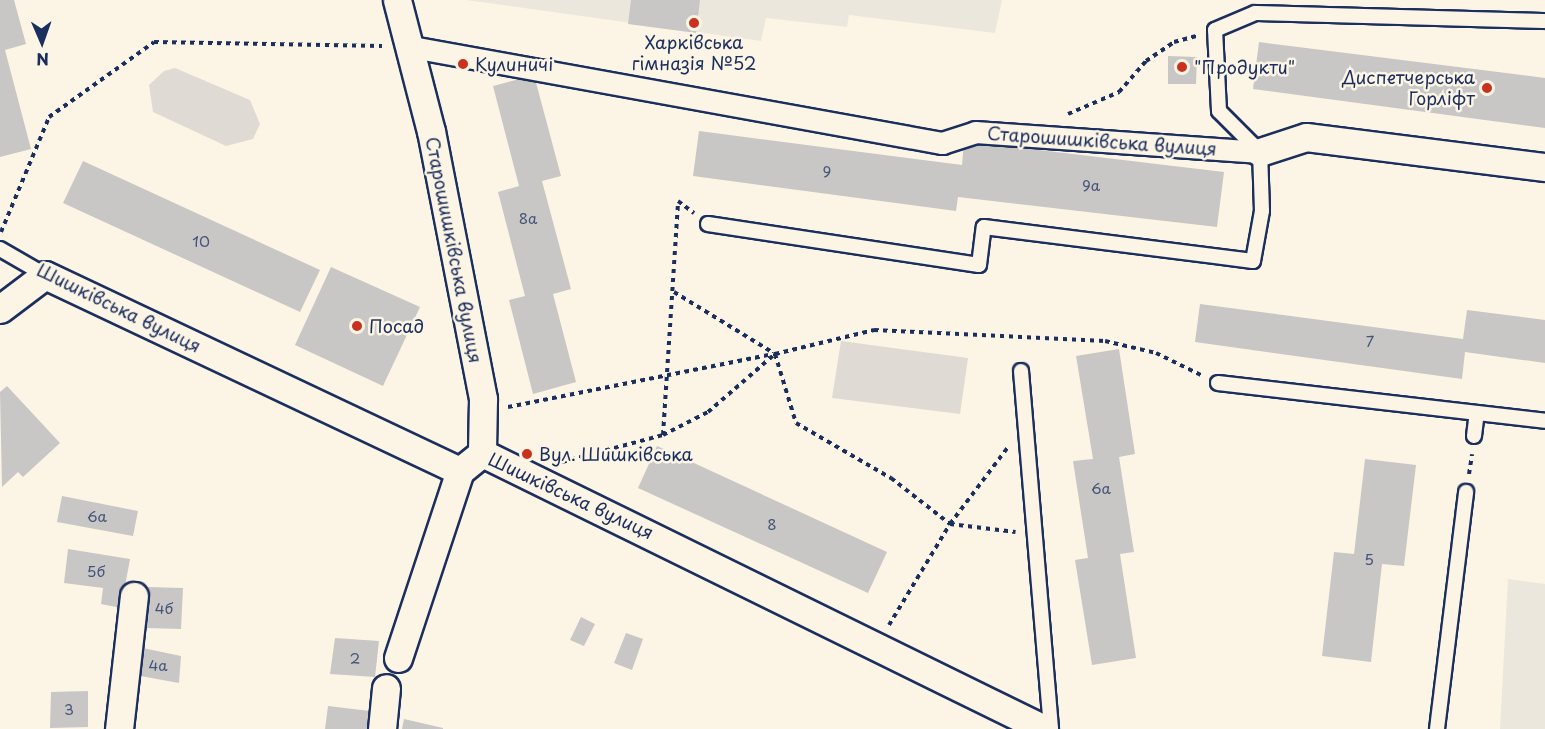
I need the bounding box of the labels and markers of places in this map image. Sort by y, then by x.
marker: Харківська гімназія №52 [687,16,701,30]
place label: Харківська гімназія №52 [631,32,757,74]
place label: Кулиничі [475,53,553,75]
place label: "Продукти" [1194,56,1295,78]
marker: Кулиничі [456,57,470,71]
marker: "Продукти" [1175,60,1189,74]
place label: Диспетчерська Горліфт [1342,67,1475,110]
marker: Диспетчерська Горліфт [1480,81,1494,95]
place label: Посад [369,315,424,337]
marker: Посад [350,319,364,333]
place label: Вул. Шишківська [539,443,693,465]
marker: Вул. Шишківська [520,447,534,461]

